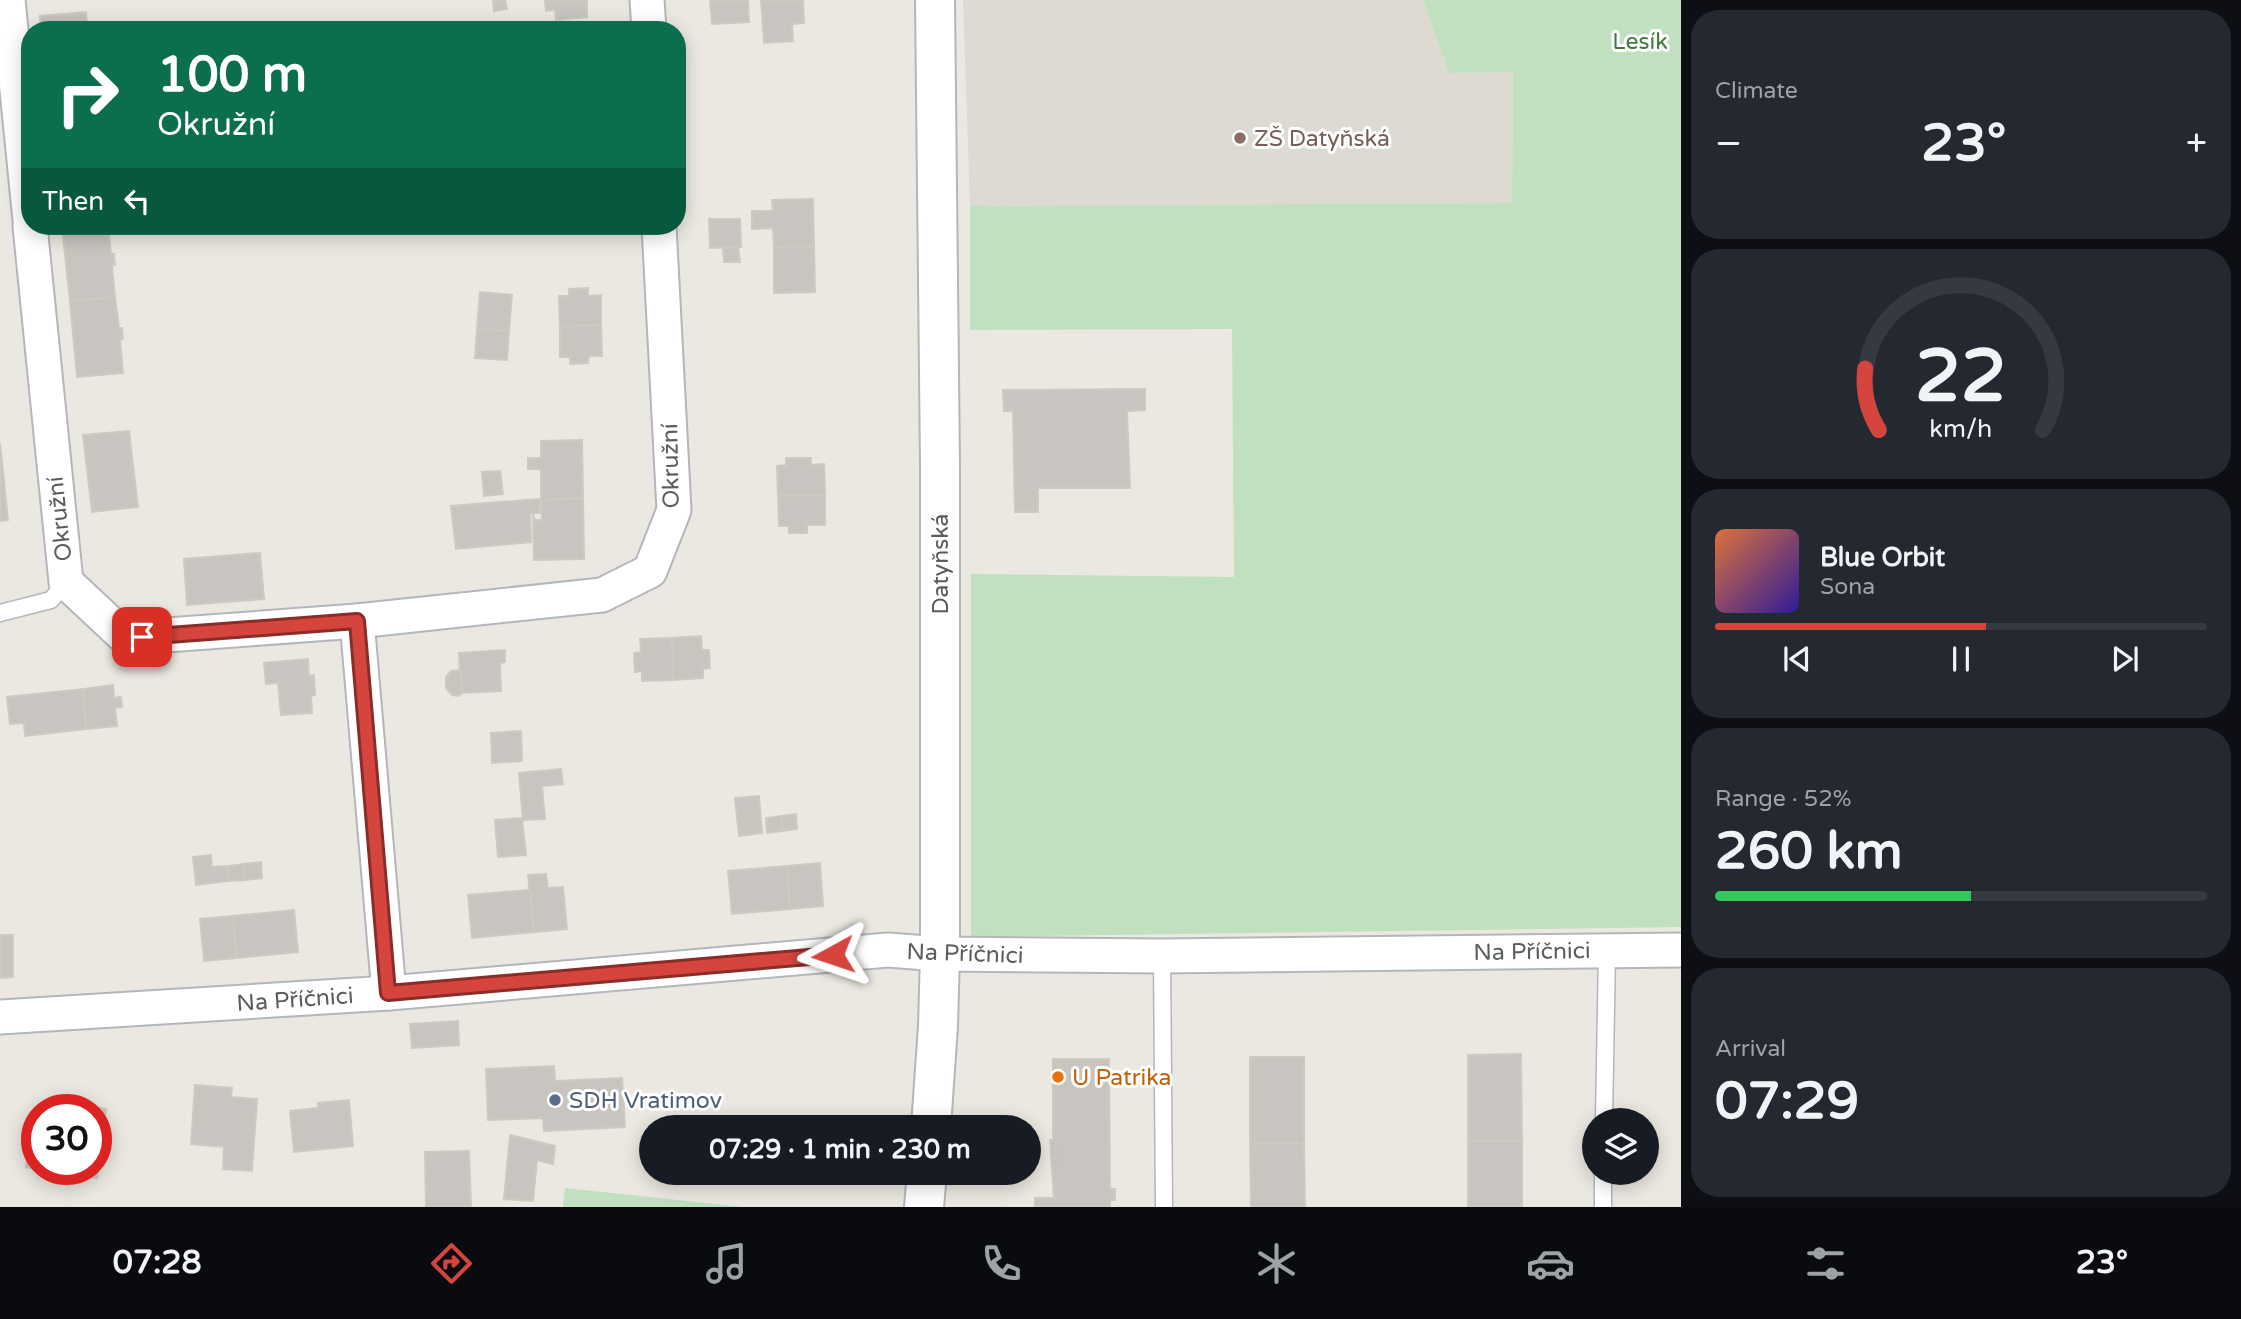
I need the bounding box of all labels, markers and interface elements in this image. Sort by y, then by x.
park label: Lesík [1612,28,1668,56]
text: 100 m [157,46,307,105]
icon: right [42,49,133,140]
text: Climate [1715,77,1798,105]
text: Okružní [157,106,275,144]
text: 23° [1921,112,2006,175]
text: − [1715,121,1742,167]
text: + [2186,121,2207,167]
place label: ZŠ Datyňská [1254,125,1390,153]
marker: ZŠ Datyňská [1232,130,1248,146]
icon: left [118,182,156,220]
text: Then [42,186,104,217]
text: 22 [1915,334,2007,422]
text: km/h [1930,414,1992,444]
street label: Okružní [656,423,686,509]
street label: Okružní [42,475,78,563]
street label: Datyňská [927,514,955,615]
text: Blue Orbit [1820,542,1945,573]
text: Sona [1820,573,1875,601]
pin [112,607,172,667]
icon: arrive [123,618,161,656]
icon: previous [1778,640,1816,678]
icon: pause [1942,640,1980,678]
icon: next [2106,640,2144,678]
text: Range · 52% [1715,785,1851,813]
text: 260 km [1715,820,1903,883]
position arrow [796,918,870,992]
street label: Na Příčnici [1473,937,1591,967]
street label: Na Příčnici [906,938,1024,970]
street label: Na Příčnici [236,982,354,1018]
text: Arrival [1715,1035,1786,1063]
place label: U Patrika [1072,1064,1171,1092]
marker: U Patrika [1050,1069,1066,1085]
text: 07:29 [1715,1070,1859,1133]
place label: SDH Vratimov [569,1087,722,1115]
marker: SDH Vratimov [547,1092,563,1108]
speed limit sign: 30 [21,1094,112,1185]
map controls [1582,1108,1659,1185]
button: layers [1582,1108,1659,1185]
text: 07:29 · 1 min · 230 m [709,1134,971,1165]
icon: directions [427,1239,476,1288]
icon: music [702,1239,751,1288]
icon: phone [977,1239,1026,1288]
icon: climate [1252,1239,1301,1288]
icon: car [1526,1239,1575,1288]
icon: filters [1801,1239,1850,1288]
text: 07:28 [113,1244,202,1282]
text: 23° [2076,1244,2128,1282]

